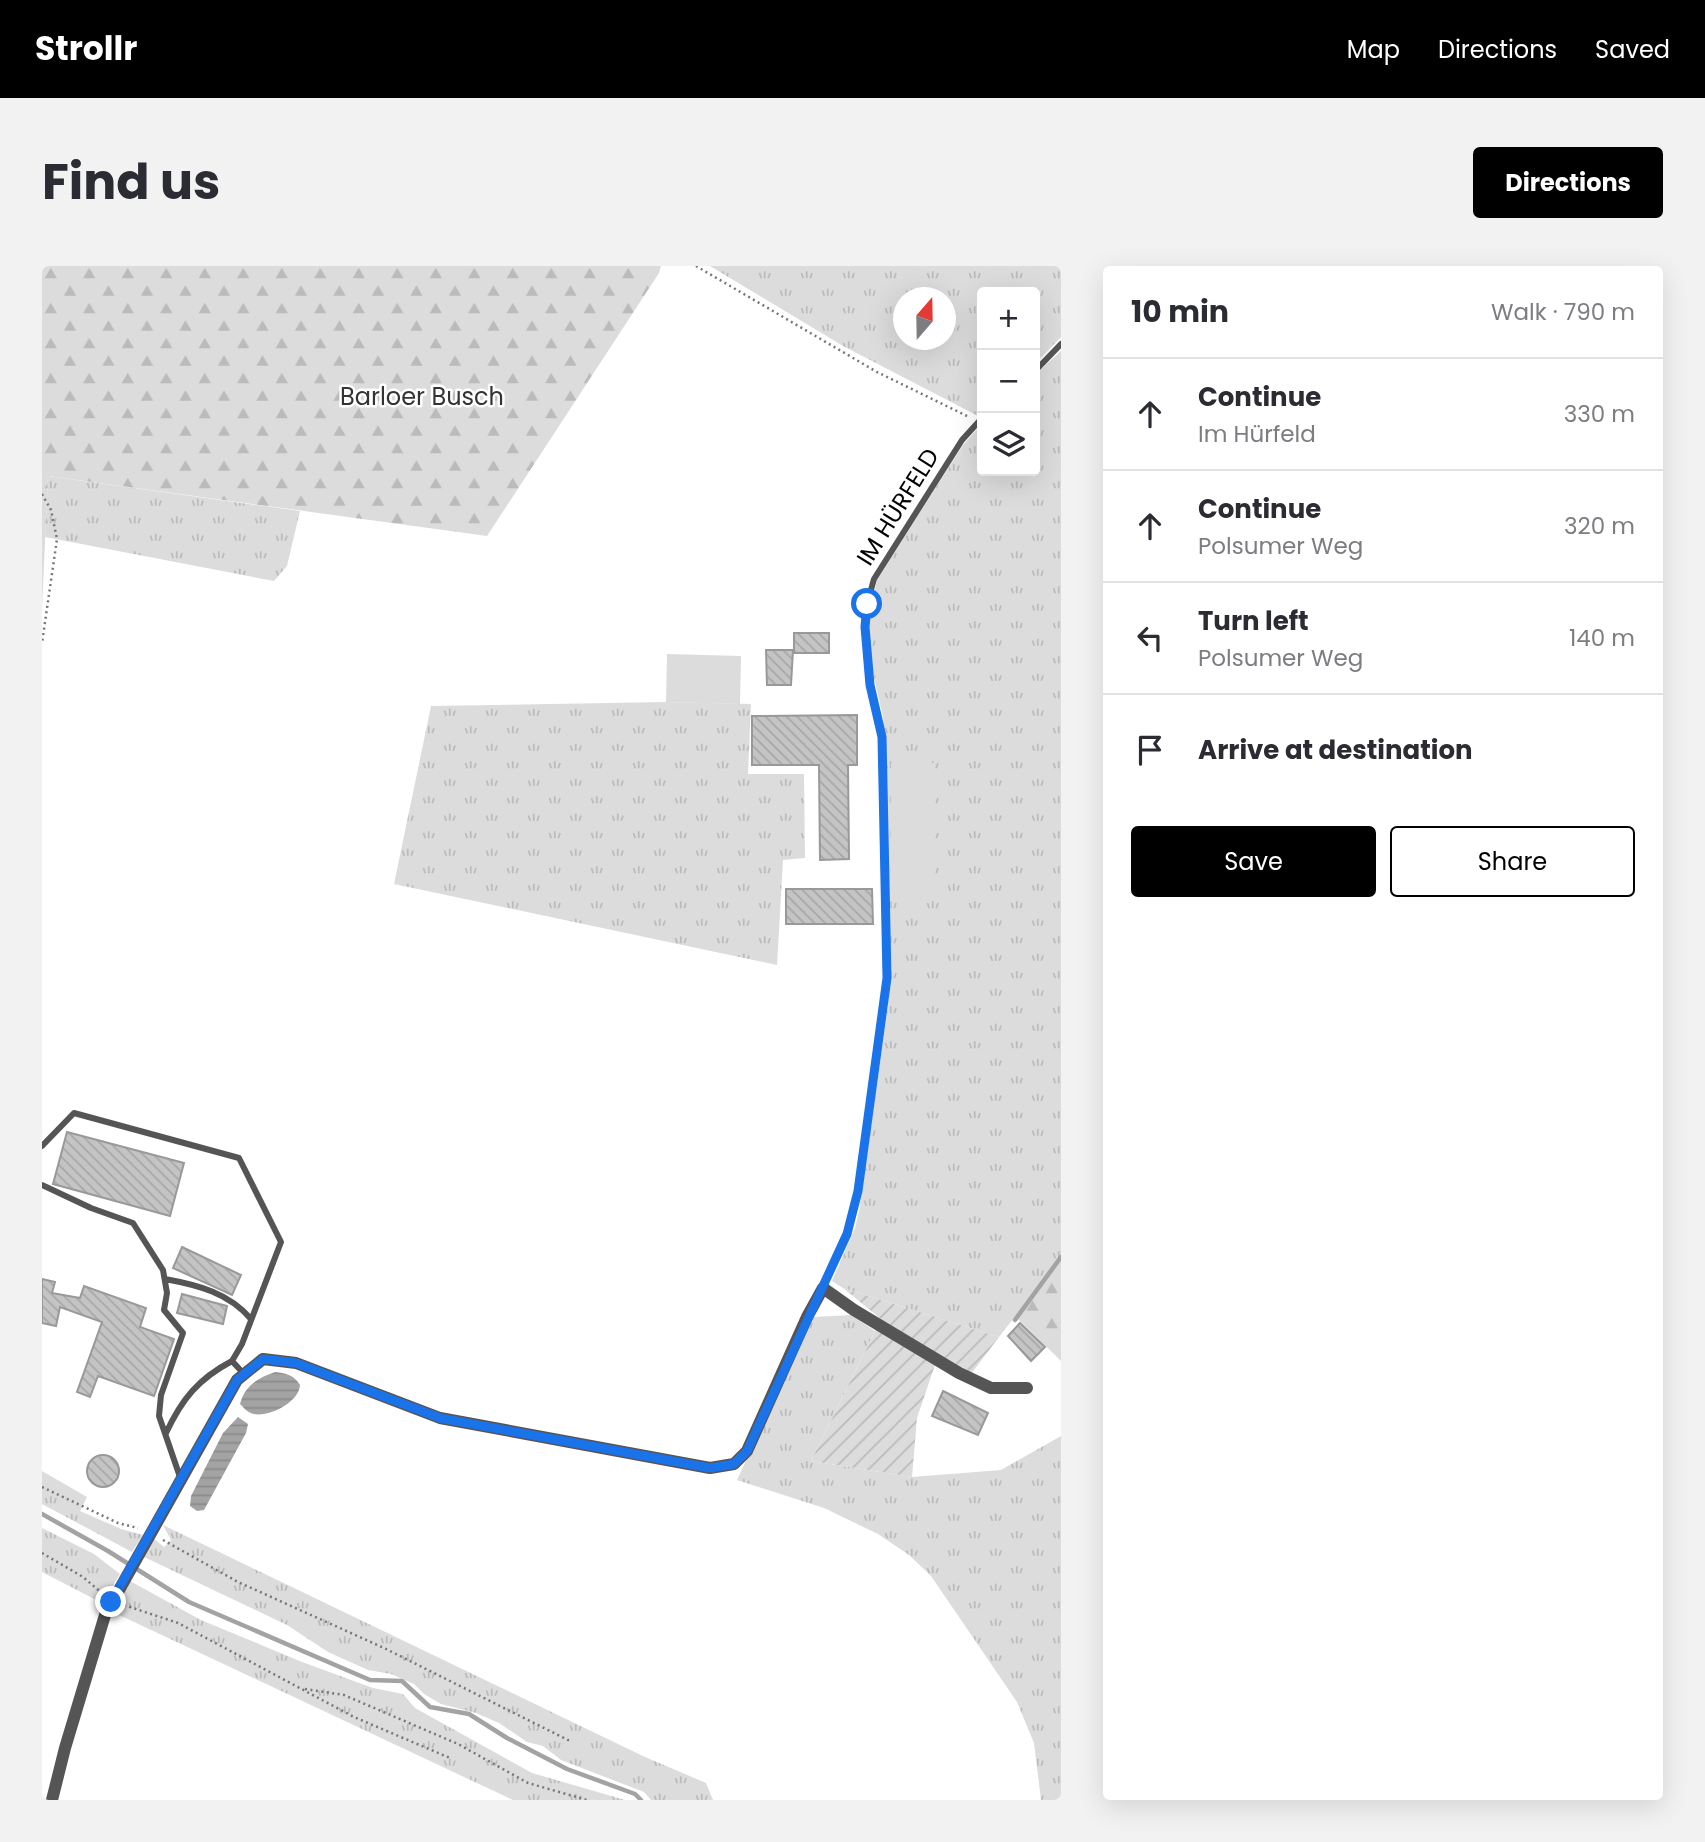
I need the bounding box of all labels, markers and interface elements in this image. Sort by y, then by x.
text: Strollr [35,25,137,72]
text: Map [1347,33,1400,66]
text: Directions [1438,33,1557,66]
text: Saved [1595,33,1670,66]
button: Directions [1473,147,1663,218]
text: Find us [42,148,220,216]
north arrow [893,287,956,350]
map controls [977,287,1040,476]
button: + [977,287,1040,350]
text: 10 min [1131,290,1229,333]
text: Walk · 790 m [1491,296,1635,328]
button: − [977,350,1040,413]
text: Continue [1198,379,1321,415]
park label: Barloer Busch [340,380,504,413]
icon: ahead [1131,395,1169,433]
text: 330 m [1564,398,1635,430]
button: layers [977,413,1040,476]
text: Im Hürfeld [1198,418,1316,450]
street label: IM HÜRFELD [849,442,947,572]
text: Continue [1198,491,1321,527]
icon: ahead [1131,507,1169,545]
text: 320 m [1564,510,1635,542]
text: Polsumer Weg [1198,530,1363,562]
route start [851,588,882,619]
text: Turn left [1198,603,1309,639]
icon: left [1131,619,1169,657]
text: 140 m [1569,622,1635,654]
text: Polsumer Weg [1198,642,1363,674]
icon: arrive [1131,731,1169,769]
text: Arrive at destination [1198,732,1473,768]
button: Save [1131,826,1376,897]
button: Share [1390,826,1635,897]
route end [95,1586,126,1617]

